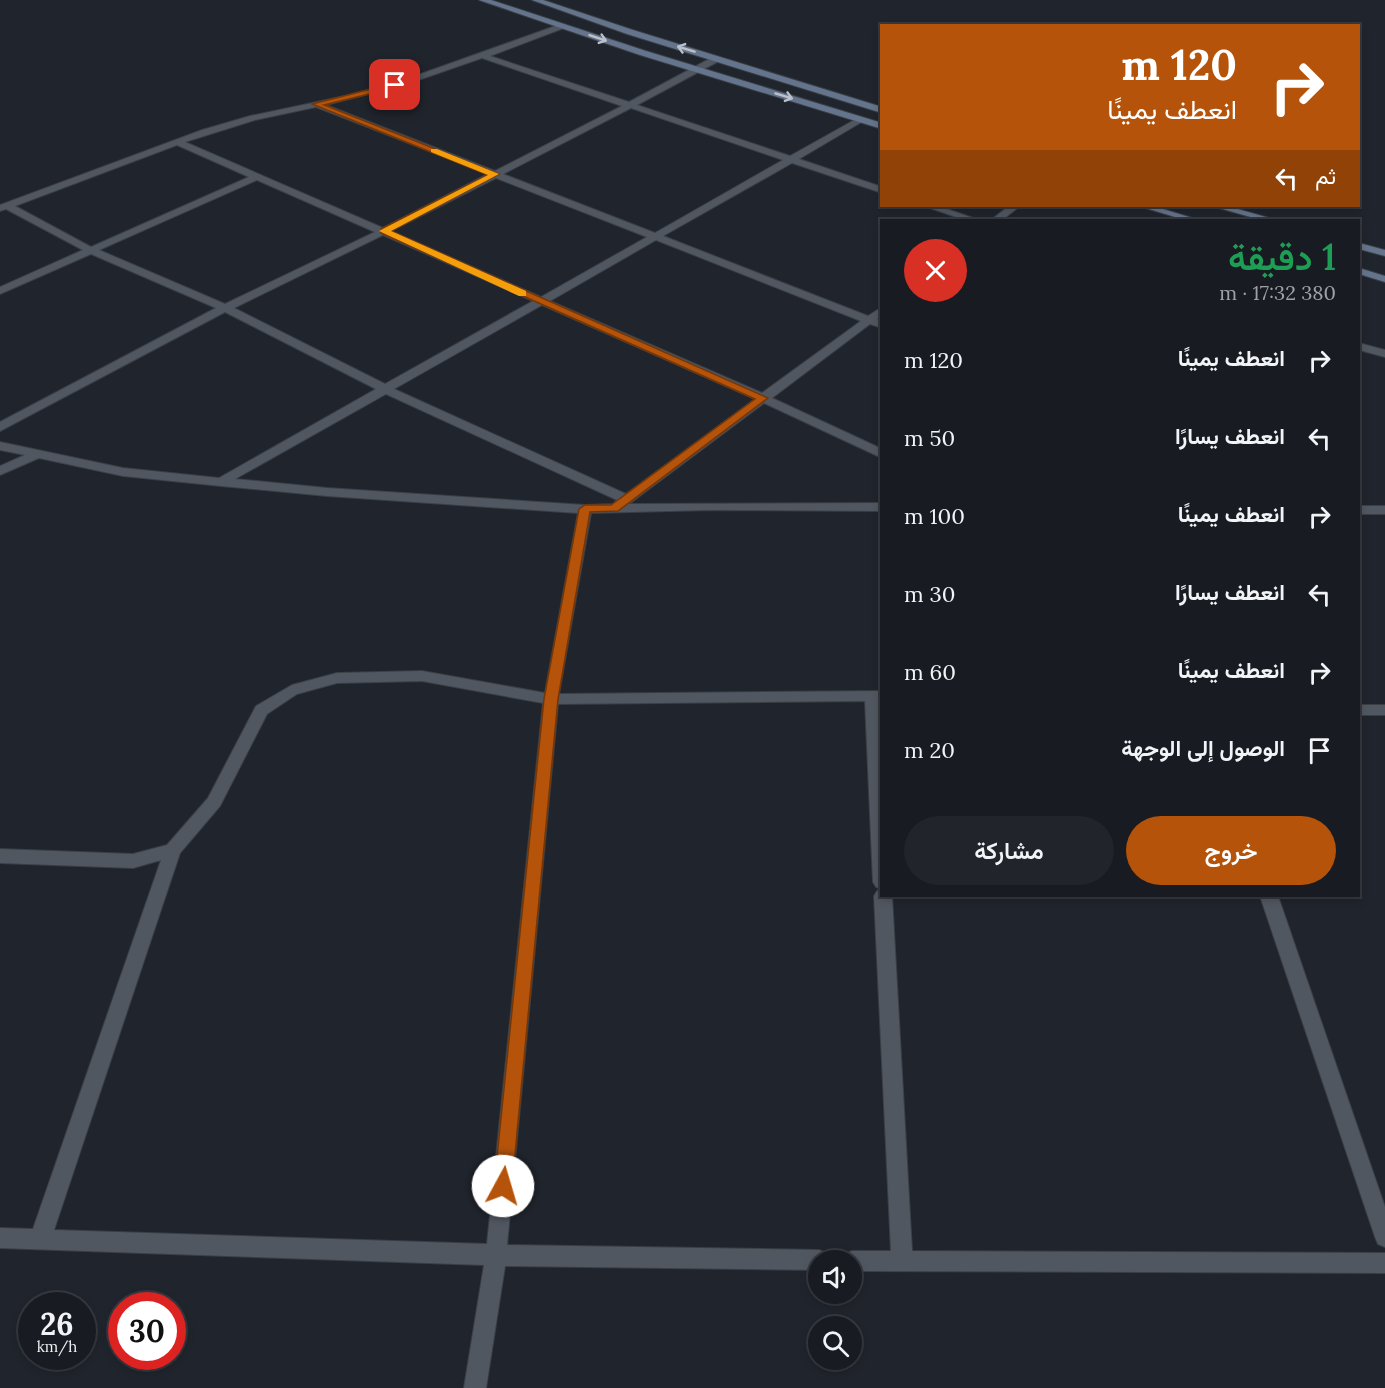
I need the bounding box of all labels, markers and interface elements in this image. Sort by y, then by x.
one-way arrow [588,33,607,44]
text: 120 m [1121,38,1237,92]
one-way arrow [677,43,696,54]
icon: right [1258,48,1336,126]
pin [369,59,420,110]
icon: arrive [378,68,411,101]
one-way arrow [774,91,793,102]
text: انعطف يمينًا [1107,92,1237,126]
icon: left [1270,162,1303,195]
text: ثم [1315,162,1336,190]
text: 1 دقيقة [1228,234,1336,280]
button: close [904,239,967,302]
text: 380 m · 17:32 [1219,280,1336,305]
text: انعطف يمينًا [1178,344,1285,372]
icon: right [1303,344,1336,377]
text: 120 m [904,346,963,374]
text: انعطف يسارًا [1175,422,1285,450]
icon: left [1303,422,1336,455]
text: 50 m [904,424,955,452]
text: انعطف يمينًا [1178,500,1285,528]
icon: right [1303,500,1336,533]
text: 100 m [904,502,965,530]
text: انعطف يسارًا [1175,578,1285,606]
icon: left [1303,578,1336,611]
text: 30 m [904,580,955,608]
text: انعطف يمينًا [1178,656,1285,684]
icon: right [1303,656,1336,689]
text: 60 m [904,658,956,686]
text: الوصول إلى الوجهة [1121,734,1285,762]
icon: arrive [1303,734,1336,767]
text: 20 m [904,736,955,764]
button: مشاركة [904,816,1114,885]
button: خروج [1126,816,1336,885]
position arrow [471,1154,535,1218]
map controls [808,1250,862,1370]
button: sound [808,1250,862,1304]
speed limit sign: 30 [108,1292,186,1370]
text: 26 [40,1305,74,1343]
button: search [808,1316,862,1370]
text: km/h [37,1337,77,1356]

